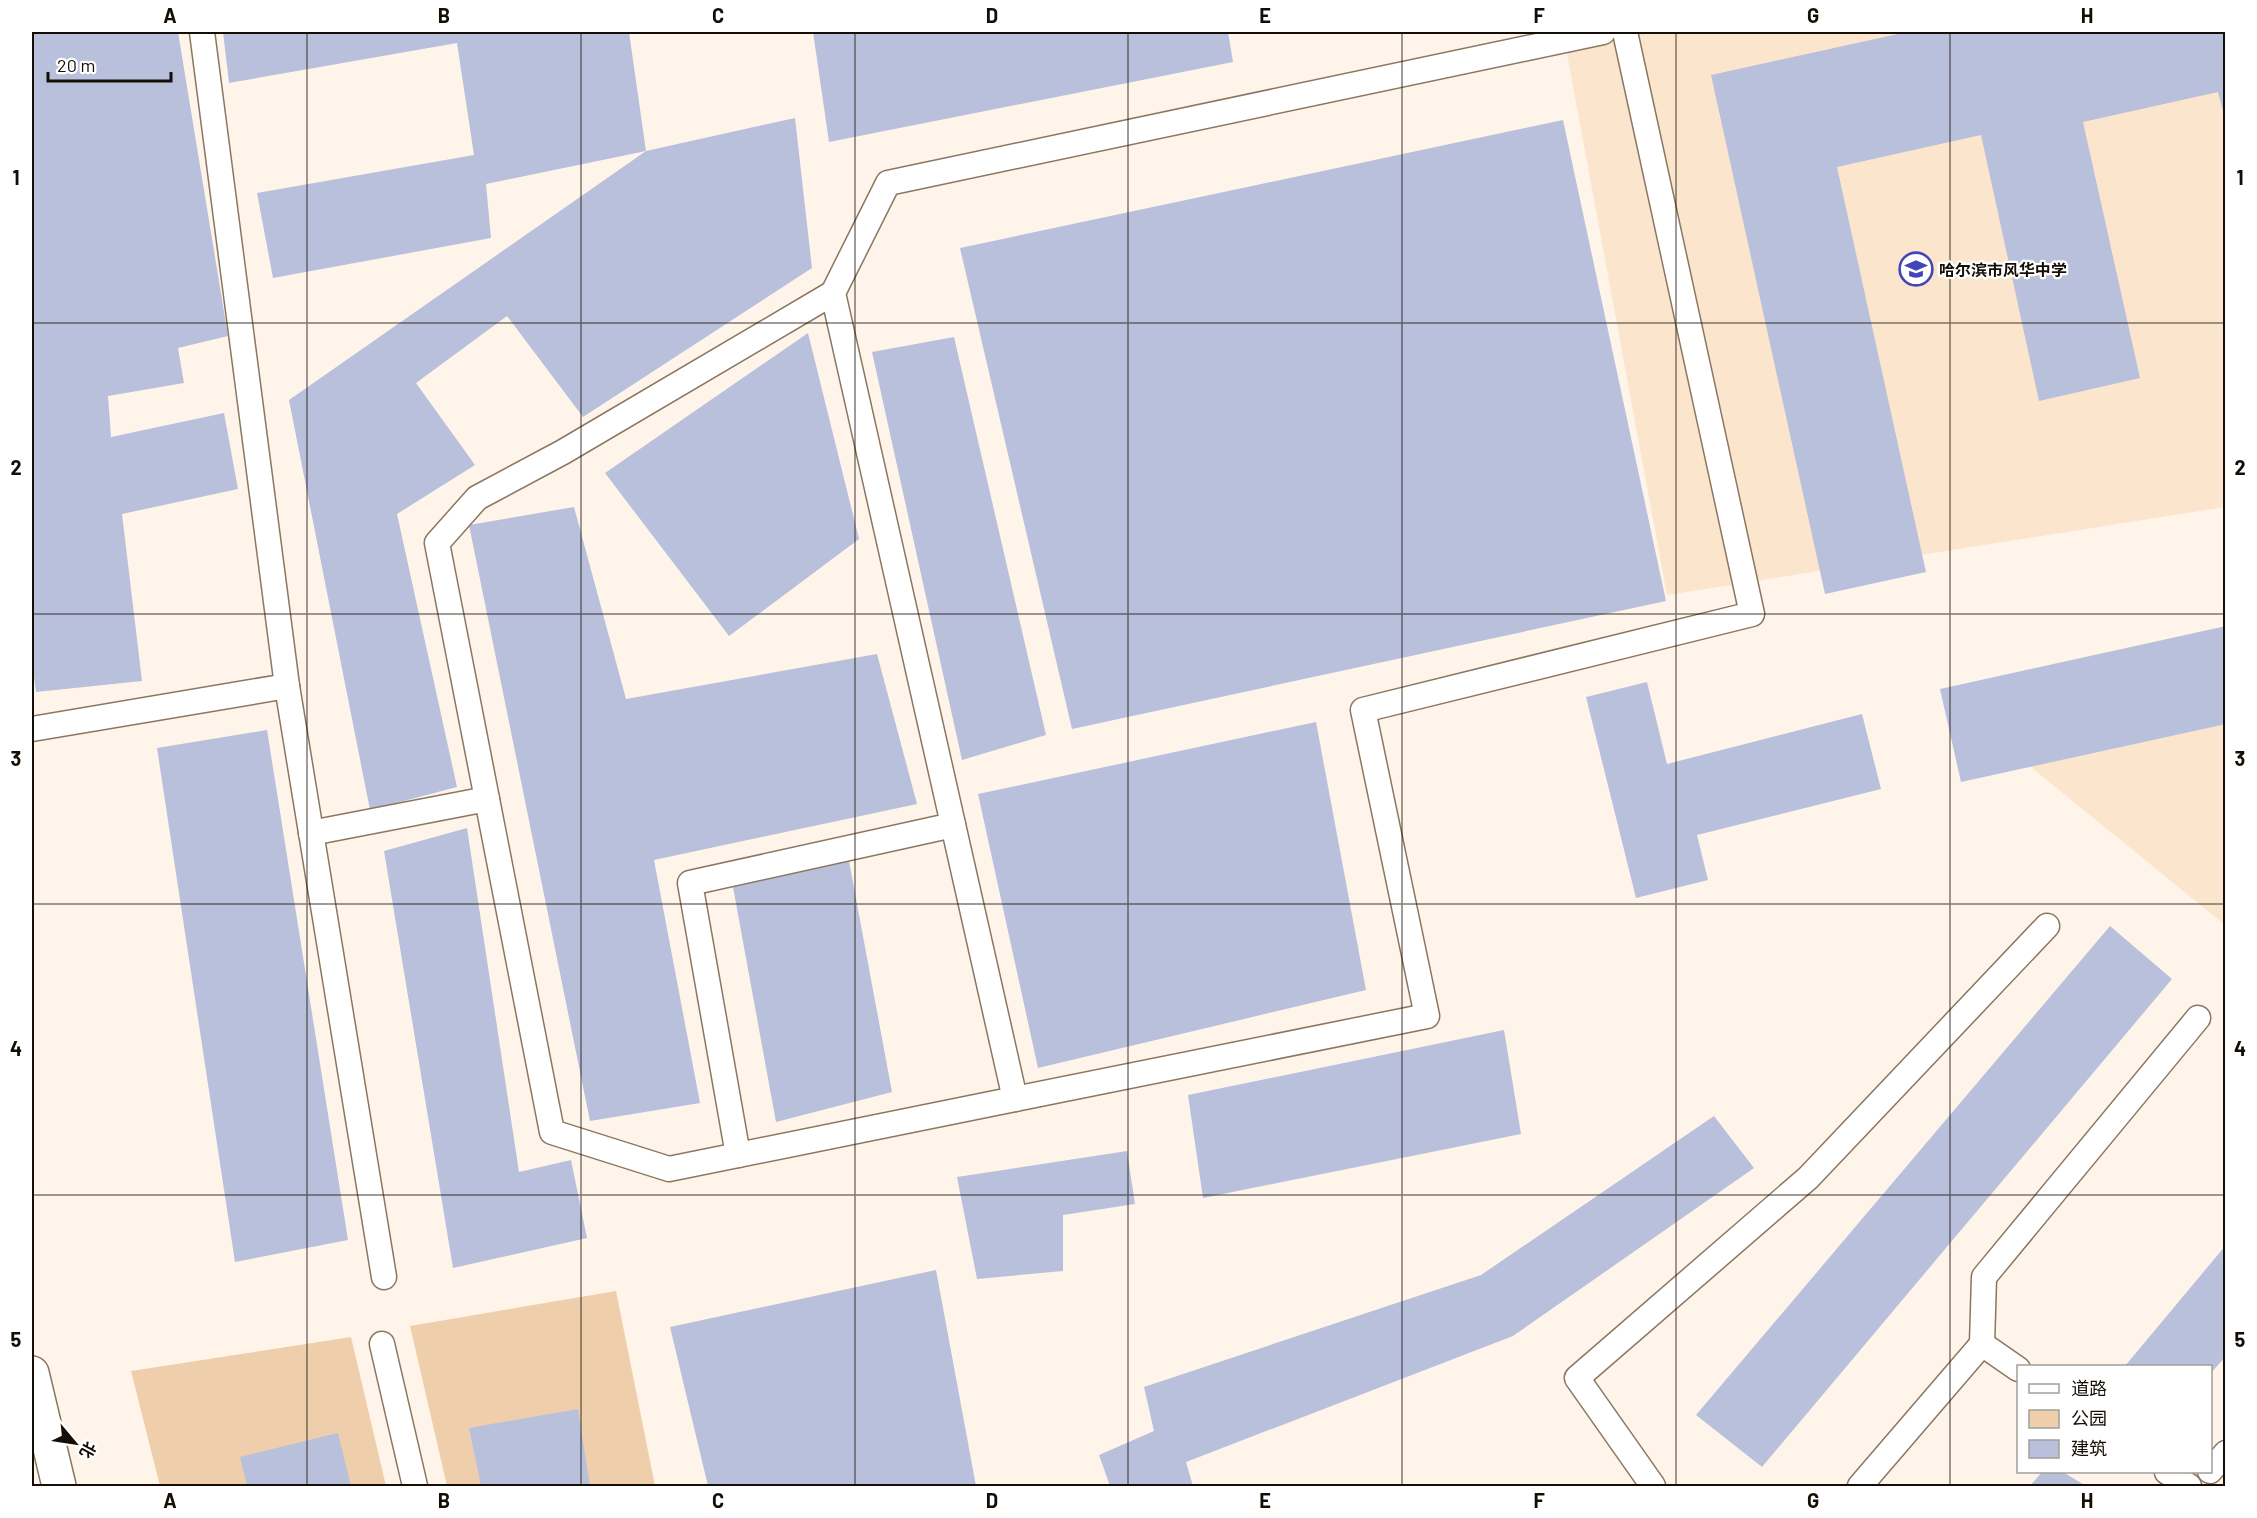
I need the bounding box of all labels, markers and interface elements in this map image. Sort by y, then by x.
text: A [163,3,177,27]
text: B [438,3,450,27]
text: C [712,3,724,27]
text: D [986,3,998,27]
text: E [1259,3,1271,27]
text: F [1533,3,1545,27]
text: G [1807,3,1819,27]
text: H [2081,3,2093,27]
scale bar [48,45,171,83]
text: 20 m [57,54,95,76]
text: 1 [12,165,20,189]
text: 1 [2236,165,2244,189]
school or university icon: 哈尔滨市风华中学 [1898,251,1934,287]
place label: 哈尔滨市风华中学 [1939,260,2067,279]
text: 2 [10,455,22,479]
text: 2 [2234,455,2246,479]
text: 3 [11,746,21,770]
text: 3 [2235,746,2245,770]
text: 4 [10,1036,22,1060]
text: 4 [2234,1036,2246,1060]
text: 5 [11,1327,22,1351]
text: 5 [2235,1327,2246,1351]
legend [2017,1365,2212,1473]
text: 道路 [2071,1377,2107,1399]
text: 公园 [2071,1407,2107,1429]
north arrow [45,1413,105,1473]
text: 建筑 [2071,1437,2107,1459]
text: 北 [76,1439,101,1462]
text: A [163,1488,177,1512]
text: B [438,1488,450,1512]
text: C [712,1488,724,1512]
text: D [986,1488,998,1512]
text: E [1259,1488,1271,1512]
text: F [1533,1488,1545,1512]
text: G [1807,1488,1819,1512]
text: H [2081,1488,2093,1512]

